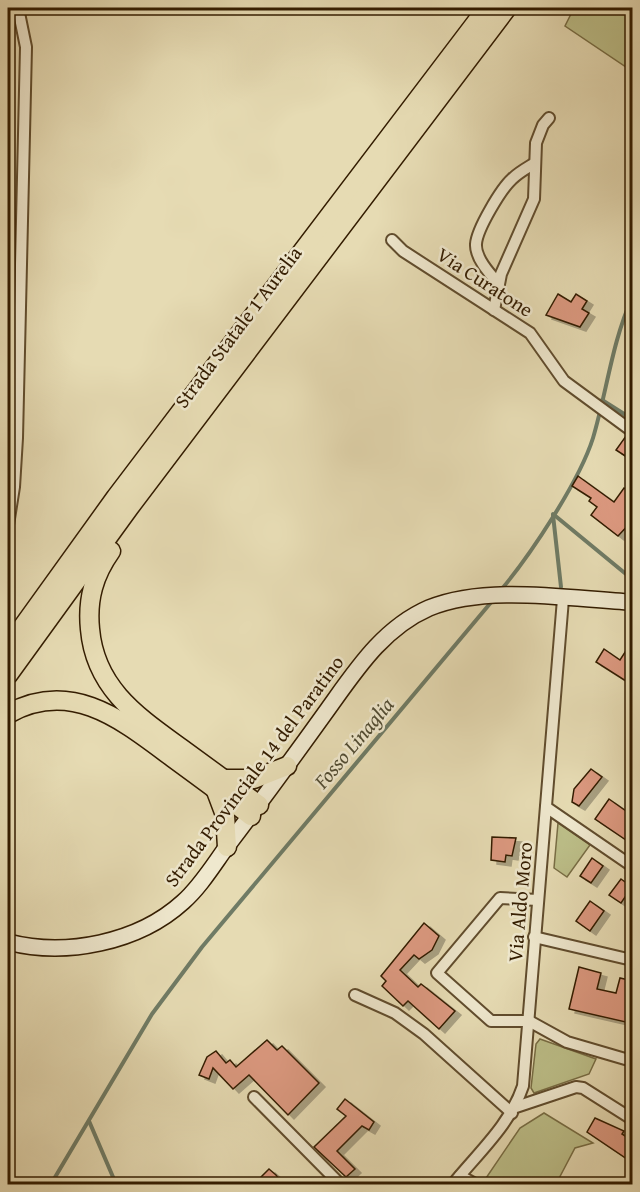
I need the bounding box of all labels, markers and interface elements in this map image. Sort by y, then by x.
street label: Strada Statale 1 Aurelia [167,239,309,414]
street label: Via Curatone [431,240,539,324]
street label: Strada Provinciale 14 del Paratino [157,649,350,892]
water label: Fosso Linaglia [305,690,401,796]
street label: Via Aldo Moro [500,841,539,963]

